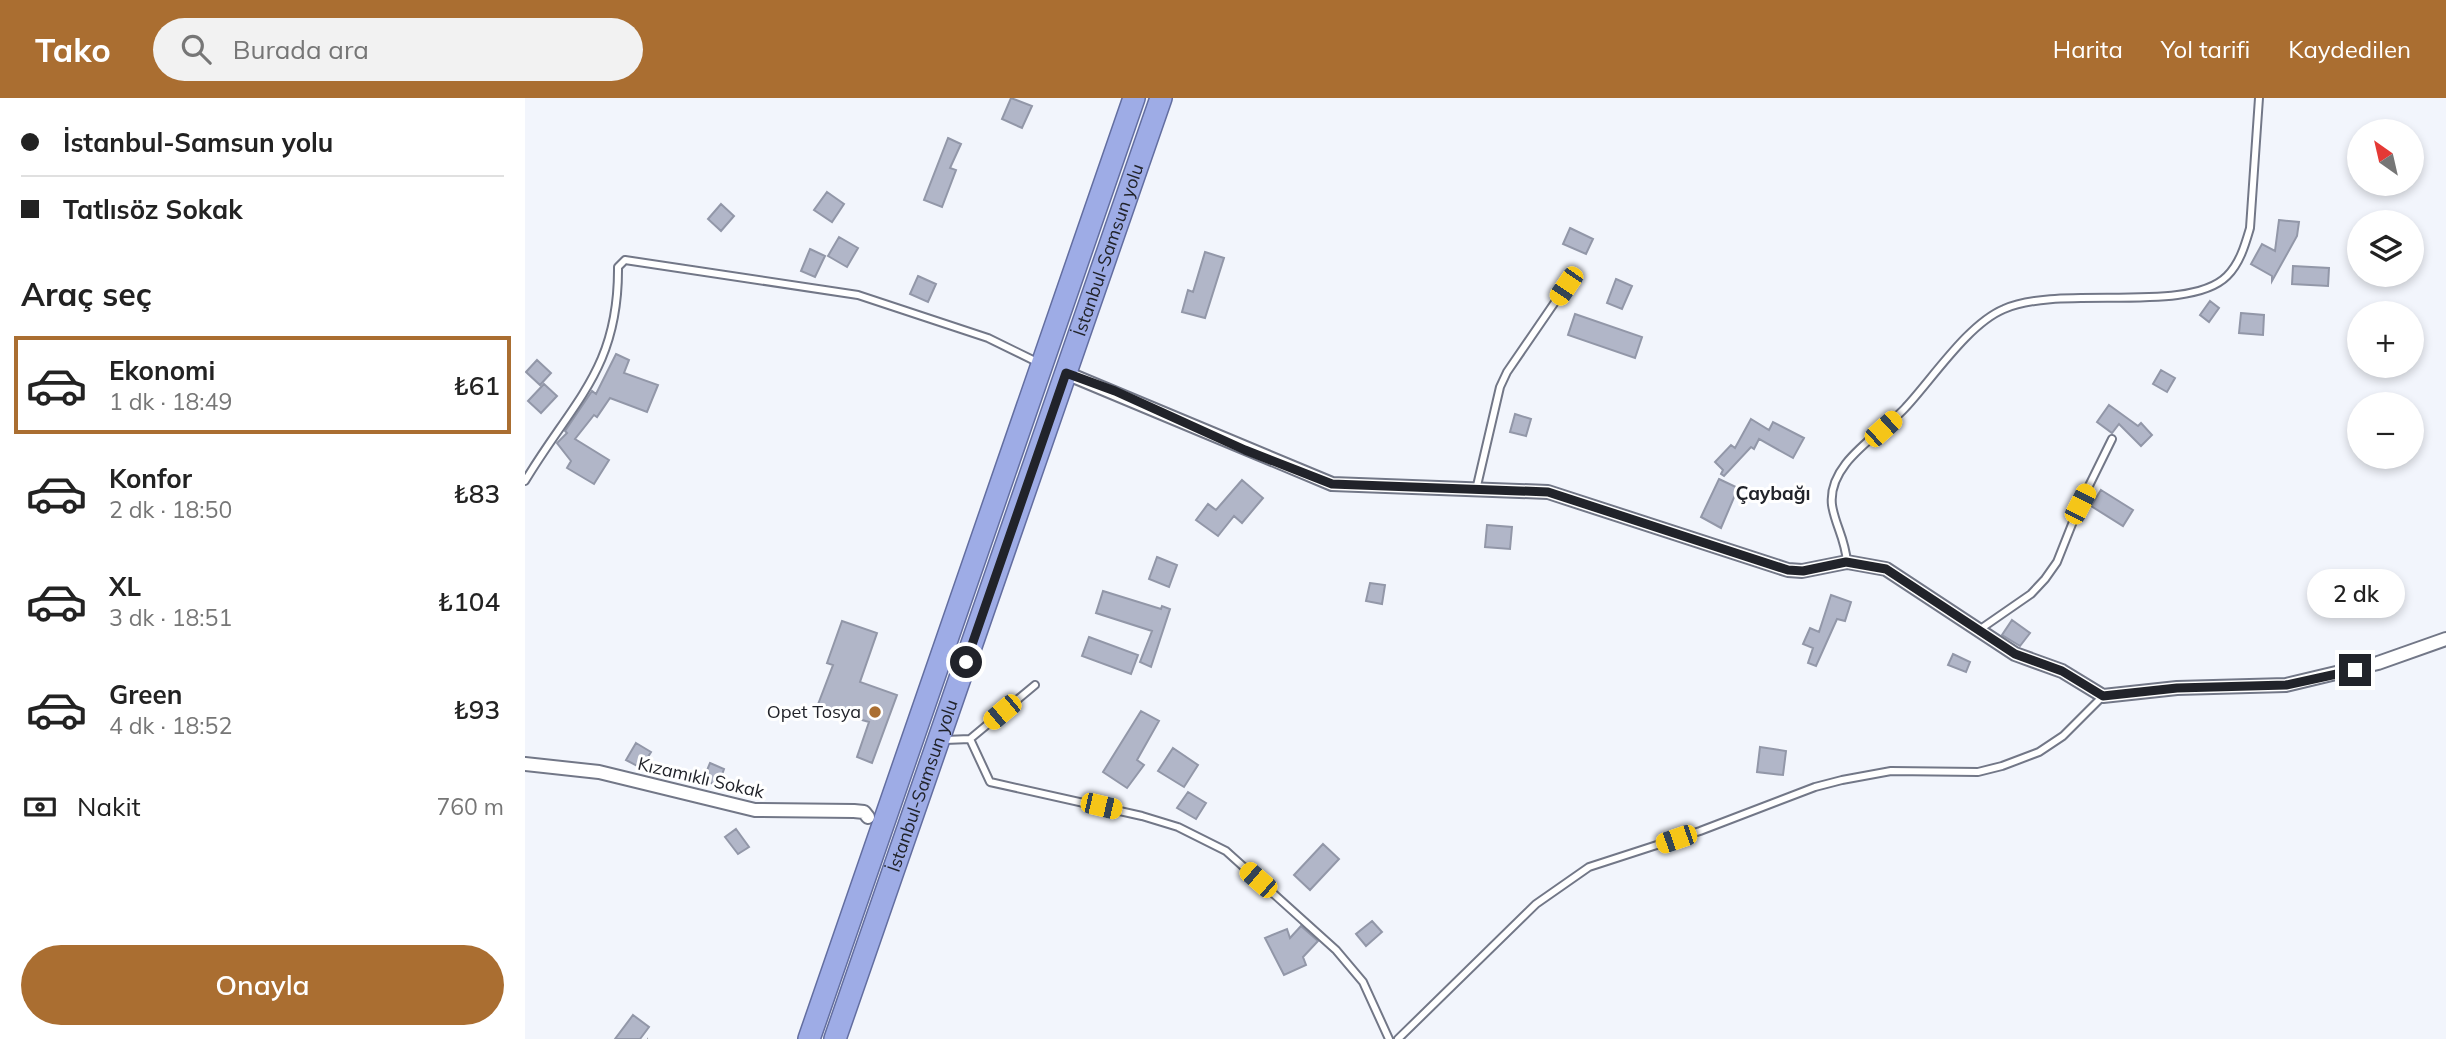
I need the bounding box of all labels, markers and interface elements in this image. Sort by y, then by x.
search box [153,18,643,81]
text: Tako [35,29,111,70]
icon: search [177,30,215,68]
text: Burada ara [233,33,369,66]
text: Harita [2053,34,2123,64]
text: Yol tarifi [2161,34,2250,64]
text: Kaydedilen [2288,34,2411,64]
north arrow [2347,119,2424,196]
map controls [2347,119,2424,469]
text: İstanbul-Samsun yolu [63,126,333,159]
street label: İstanbul-Samsun yolu [1067,161,1148,339]
text: Tatlısöz Sokak [63,193,242,226]
button: layers [2347,210,2424,287]
car [1546,263,1587,309]
text: Araç seç [21,274,152,314]
button: + [2347,301,2424,378]
icon: car [25,354,88,417]
text: Ekonomi [109,354,215,387]
text: ₺61 [453,369,500,402]
text: 1 dk · 18:49 [109,387,232,416]
button: − [2347,392,2424,469]
car [1861,407,1906,451]
icon: car [25,462,88,525]
text: Konfor [109,462,192,495]
text: ₺83 [453,477,500,510]
district label: Çaybağı [1735,481,1811,505]
car [2062,481,2099,527]
text: 2 dk · 18:50 [109,495,232,524]
callout: 2 dk [2306,568,2404,618]
icon: car [25,570,88,633]
text: XL [109,570,141,603]
text: 2 dk [2333,579,2379,608]
text: ₺104 [438,585,500,618]
text: 3 dk · 18:51 [109,603,232,632]
route start [950,646,982,678]
route end [2339,654,2371,686]
icon: car [25,678,88,741]
text: Green [109,678,182,711]
car [980,690,1025,734]
text: ₺93 [453,693,500,726]
street label: İstanbul-Samsun yolu [882,696,963,875]
place label: Opet Tosya [767,700,861,723]
marker: Opet Tosya [867,704,883,720]
text: 4 dk · 18:52 [109,711,232,740]
street label: Kızamıklı Sokak [636,752,767,803]
icon: cash [21,788,59,826]
text: Nakit [77,790,141,823]
car [1079,791,1124,821]
text: 760 m [436,792,504,821]
car [1653,822,1700,856]
car [1236,858,1281,902]
button: Onayla [21,945,504,1025]

